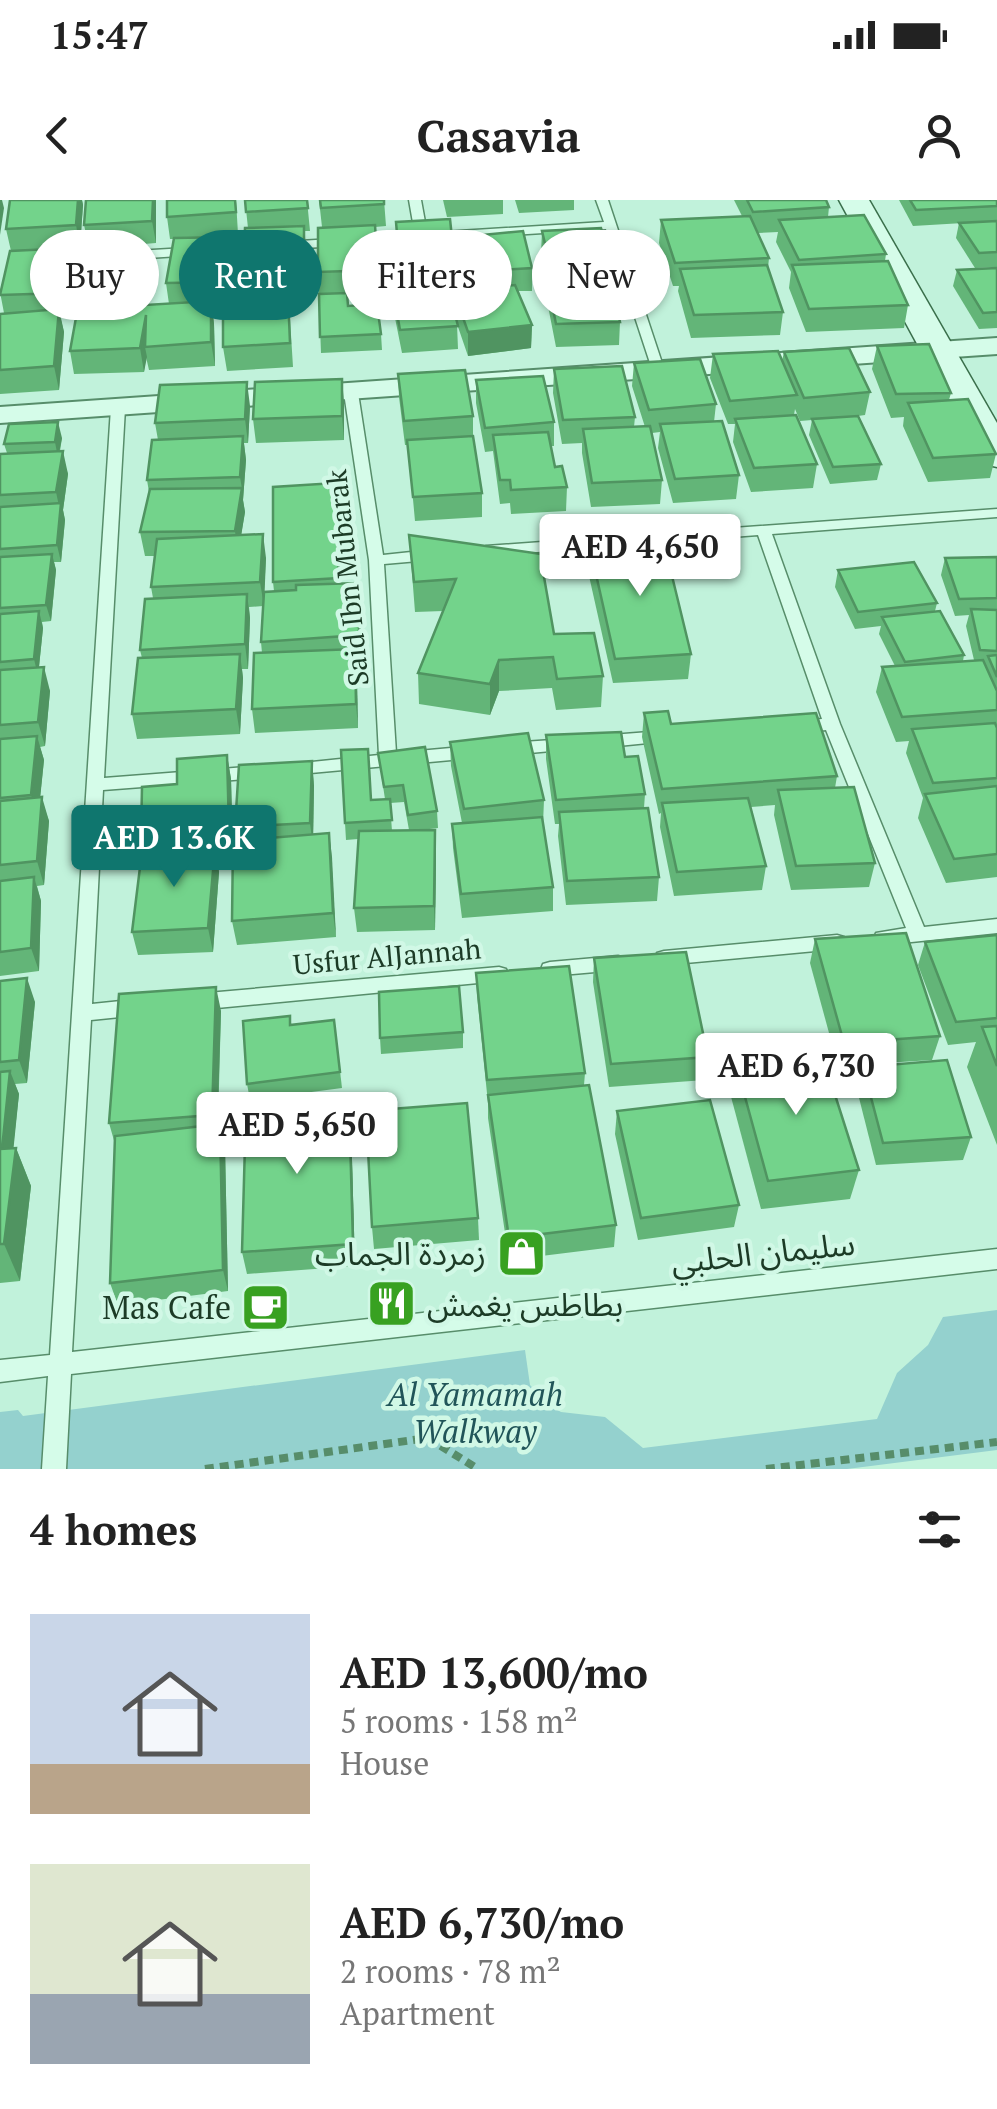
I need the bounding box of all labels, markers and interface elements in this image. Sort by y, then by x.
text: 15:47 [50,10,149,60]
text: Casavia [416,105,581,165]
icon: back [30,108,85,163]
icon: person [912,108,967,163]
chip: Buy [30,230,159,320]
chip: Rent [179,230,322,320]
chip: Filters [342,230,512,320]
chip: New [532,230,670,320]
street label: Said Ibn Mubarak [317,467,377,688]
pin: AED 4,650 [526,514,754,599]
text: AED 4,650 [562,525,718,567]
pin: AED 13.6K [60,805,288,890]
text: AED 13.6K [93,816,255,858]
street label: Usfur AlJannah [291,929,483,983]
pin: AED 6,730 [682,1033,910,1118]
text: AED 6,730 [718,1044,874,1086]
pin: AED 5,650 [183,1092,411,1177]
text: AED 5,650 [219,1103,375,1145]
street label: سليمان الحلبي [669,1221,857,1287]
shop icon: زمردة الجماب [495,1227,547,1279]
place label: زمردة الجماب [315,1232,486,1274]
restaurant icon: بطاطس يغمش [366,1278,418,1330]
cafe icon: Mas Cafe [240,1281,292,1333]
place label: بطاطس يغمش [427,1283,623,1325]
place label: Mas Cafe [102,1286,231,1328]
park label: Al Yamamah Walkway [385,1373,563,1452]
text: 4 homes [30,1501,197,1557]
icon: filters [912,1502,967,1557]
text: AED 13,600/mo [340,1644,648,1700]
icon: home [110,1654,230,1774]
text: 5 rooms · 158 m² [340,1700,578,1742]
text: House [340,1742,429,1784]
text: AED 6,730/mo [340,1894,624,1950]
icon: home [110,1904,230,2024]
text: 2 rooms · 78 m² [340,1950,561,1992]
text: Apartment [340,1992,495,2034]

